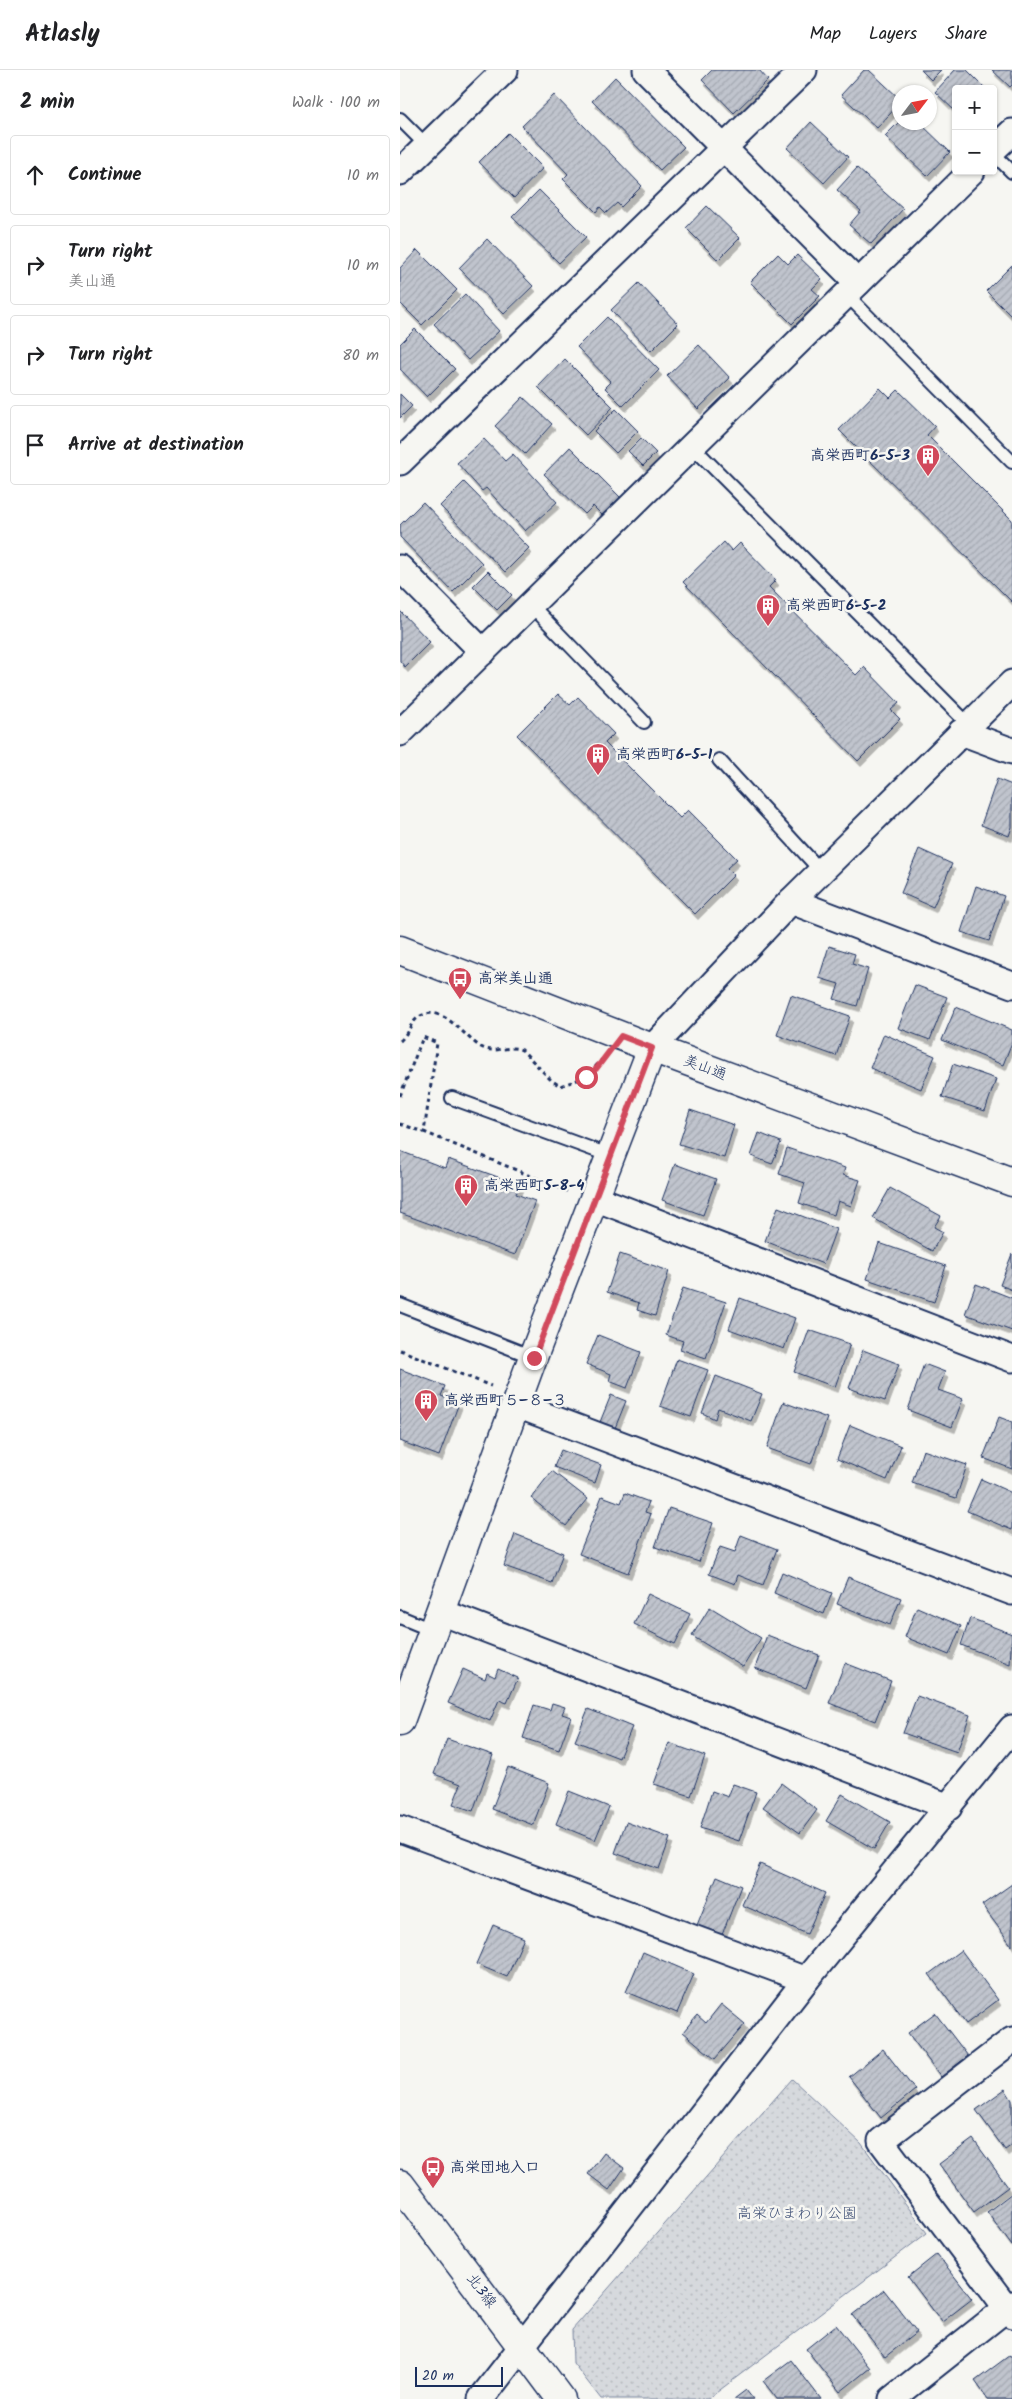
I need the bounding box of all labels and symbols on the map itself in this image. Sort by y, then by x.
north arrow [892,85,937,130]
building icon: 高栄西町6-5-3 [915,443,941,477]
place label: 高栄西町6-5-3 [810,444,910,468]
building icon: 高栄西町6-5-2 [755,593,781,627]
place label: 高栄西町6-5-2 [786,594,887,618]
building icon: 高栄西町6-5-1 [585,742,611,776]
place label: 高栄西町6-5-1 [616,743,713,767]
bus stop icon: 高栄美山通 [447,966,473,1000]
place label: 高栄美山通 [478,967,553,991]
street label: 美山通 [680,1049,730,1087]
route start [575,1066,598,1089]
building icon: 高栄西町5-8-4 [453,1173,479,1207]
place label: 高栄西町5-8-4 [484,1174,585,1198]
route end [523,1347,546,1370]
building icon: 高栄西町５−８−３ [413,1388,439,1422]
place label: 高栄西町５−８−３ [444,1389,567,1413]
bus stop icon: 高栄団地入口 [420,2155,446,2189]
place label: 高栄団地入口 [450,2156,540,2180]
park label: 高栄ひまわり公園 [737,2202,857,2226]
street label: 北3線 [460,2268,502,2314]
scale bar [415,2364,502,2387]

